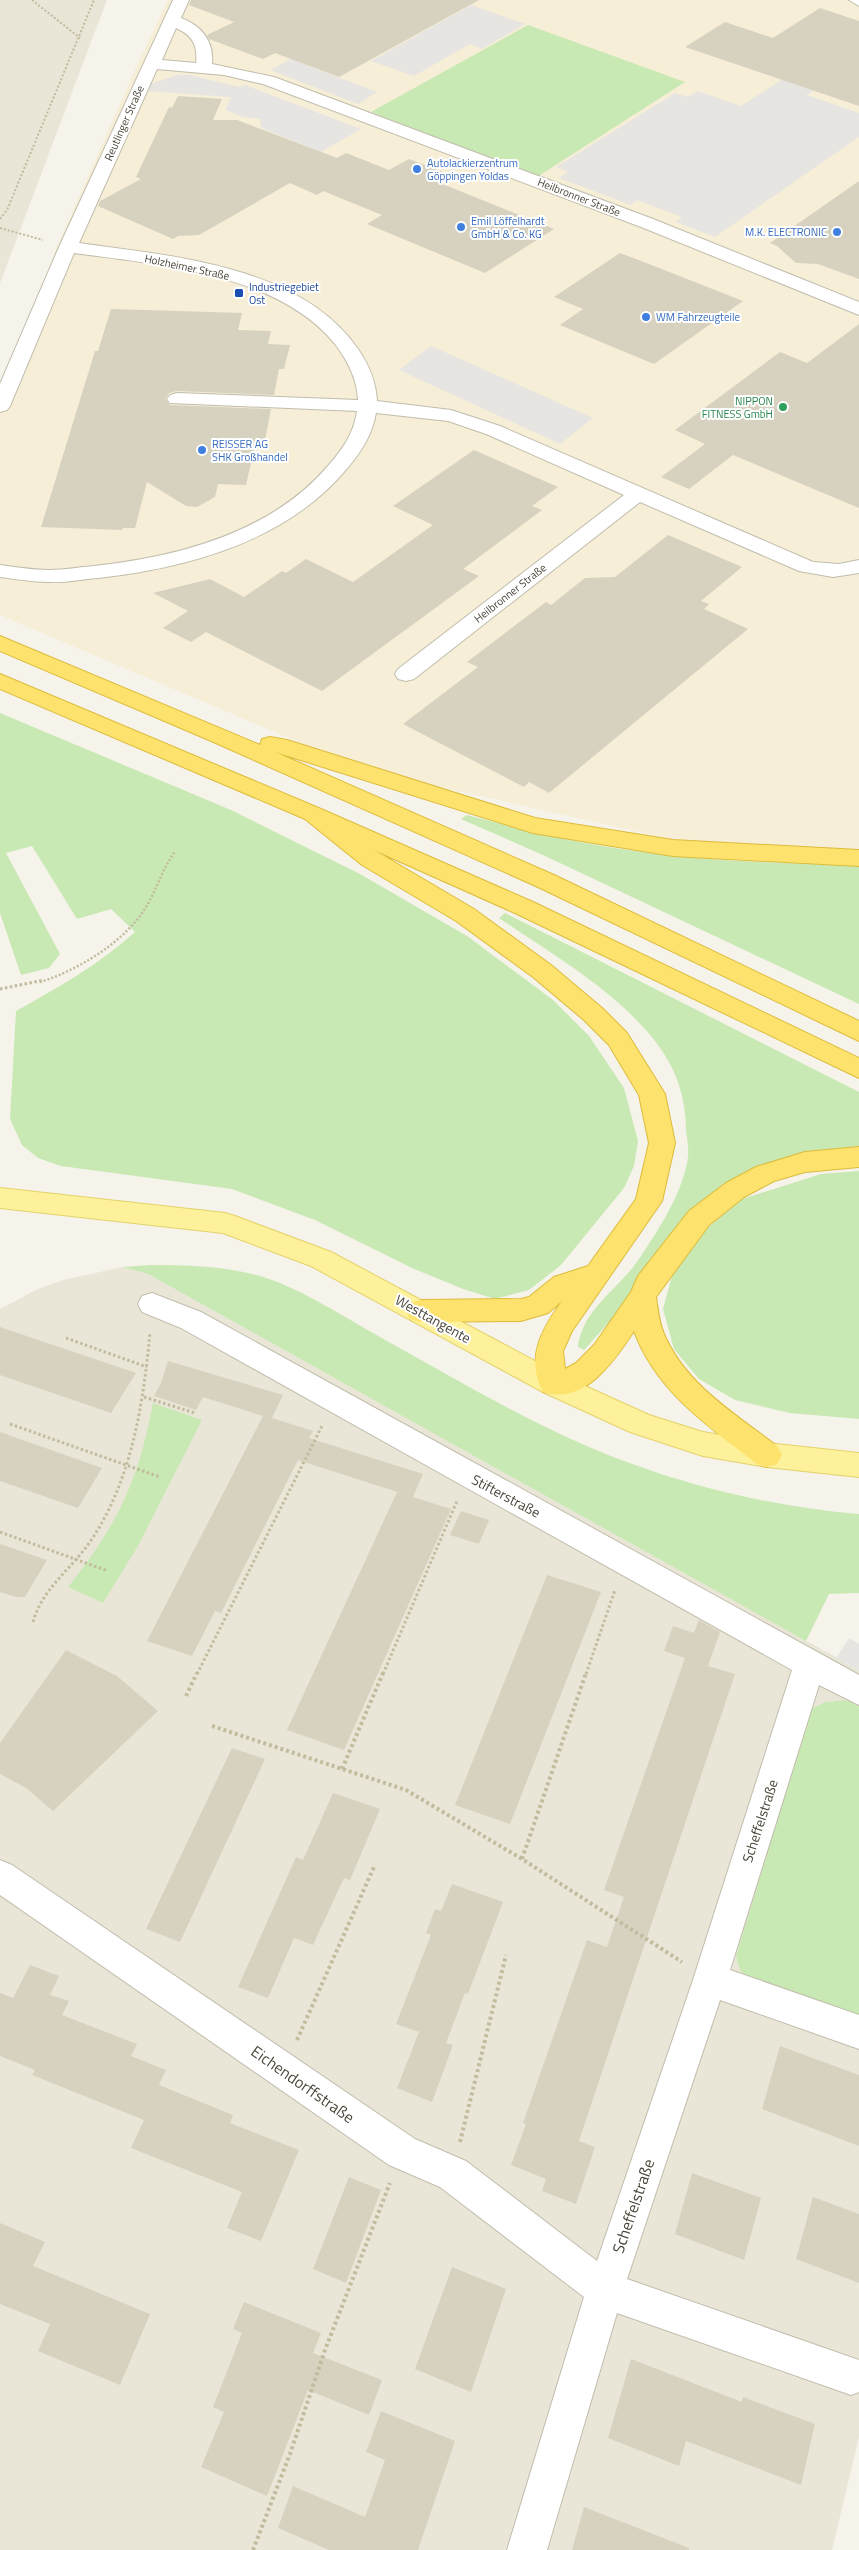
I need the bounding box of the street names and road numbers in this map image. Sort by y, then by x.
street label: Reutlinger Straße [100,82,148,163]
street label: Heilbronner Straße [535,174,623,220]
street label: Holzheimer Straße [143,250,231,284]
street label: Heilbronner Straße [471,559,550,626]
street label: Westtangente [392,1289,475,1348]
street label: Stifterstraße [468,1469,544,1523]
street label: Scheffelstraße [736,1777,783,1865]
street label: Eichendorffstraße [246,2039,360,2129]
street label: Scheffelstraße [606,2156,660,2256]

